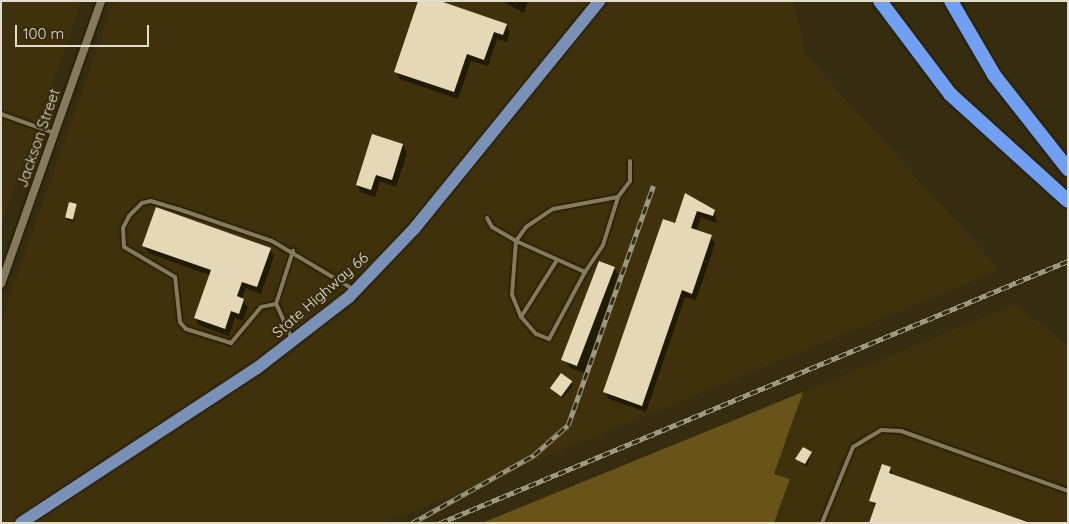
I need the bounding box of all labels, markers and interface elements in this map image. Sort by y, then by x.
scale bar [18,15,151,47]
text: 100 m [23,24,64,43]
street label: Jackson Street [13,86,63,190]
street label: State Highway 66 [268,248,372,342]

